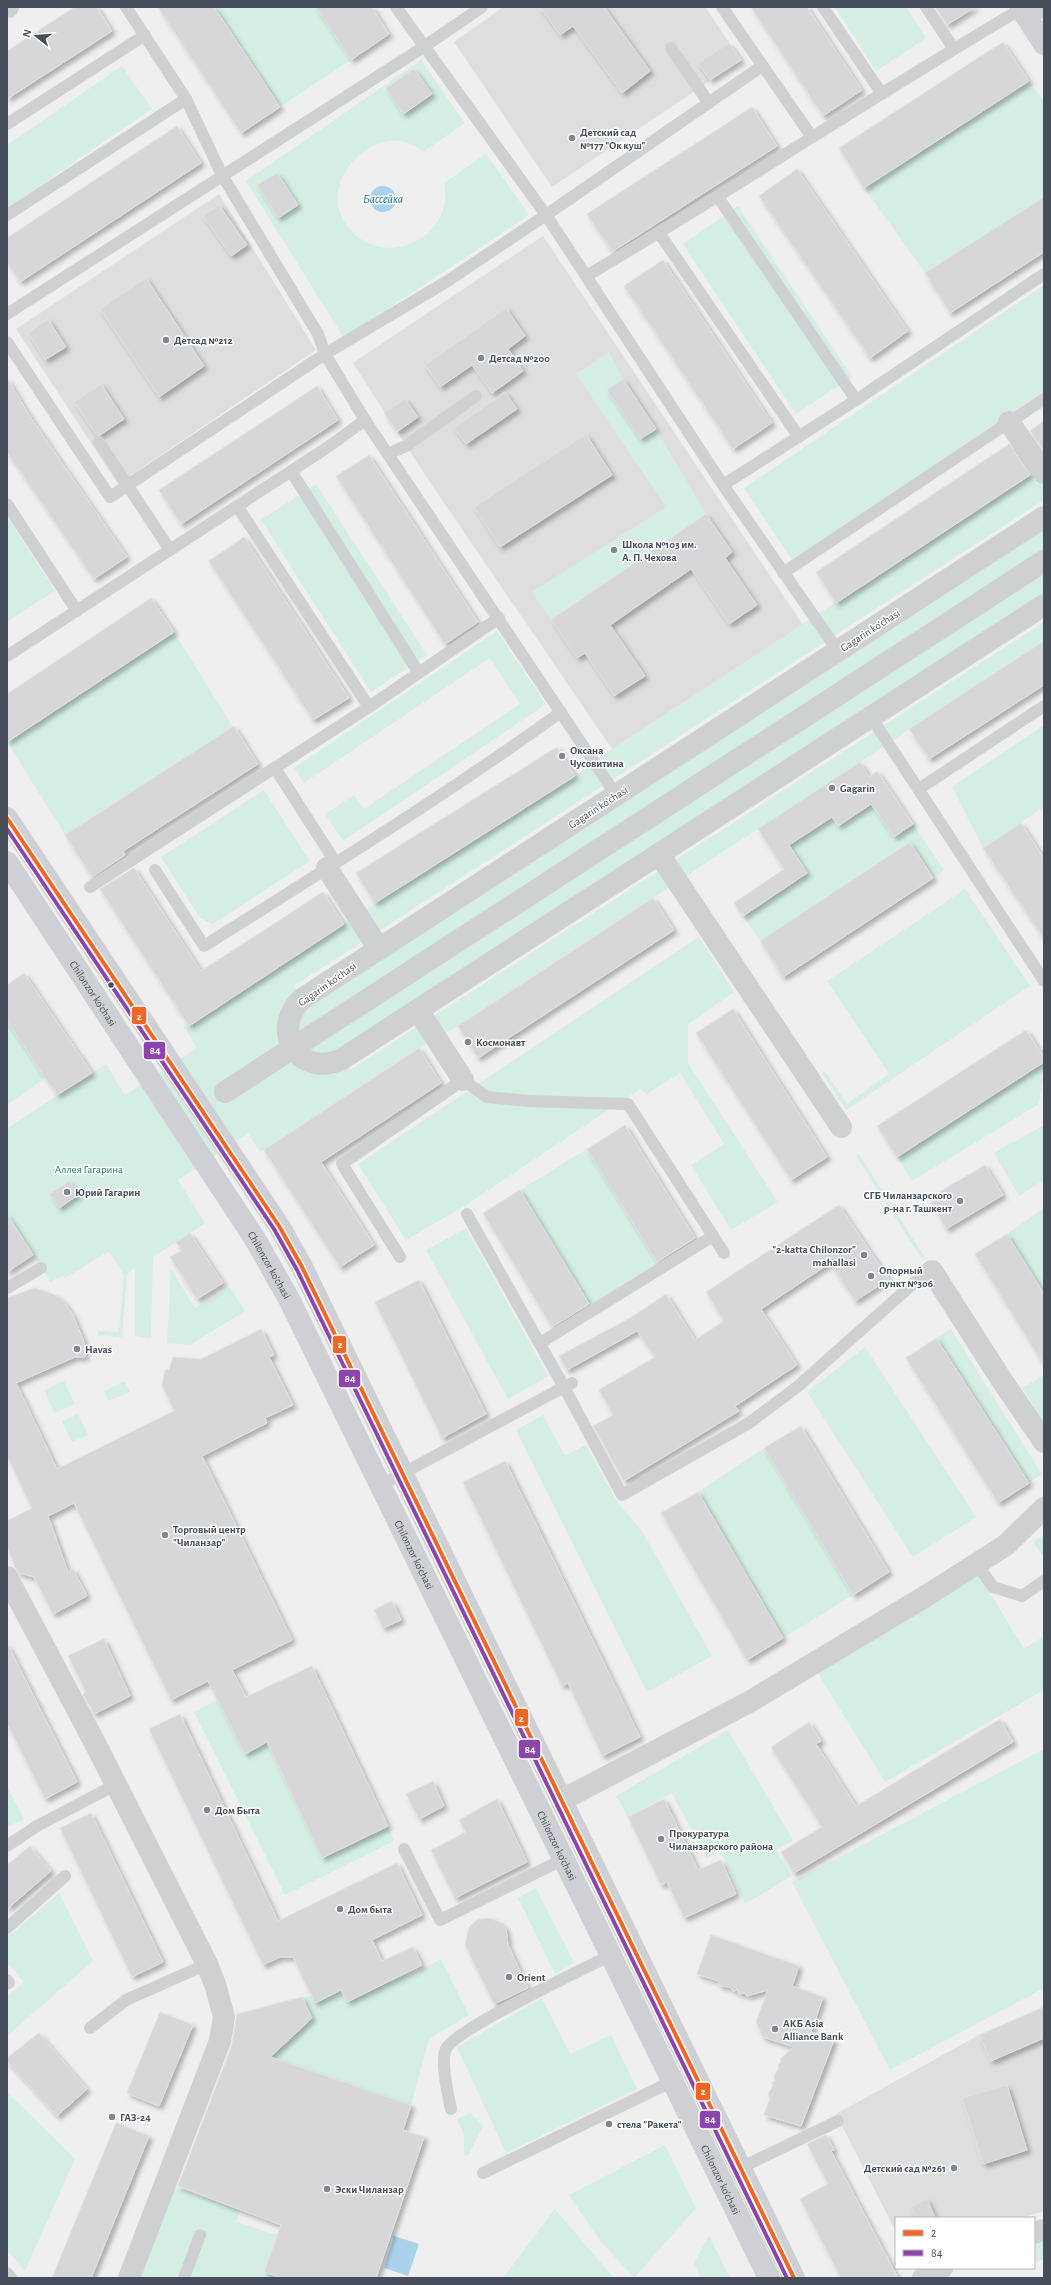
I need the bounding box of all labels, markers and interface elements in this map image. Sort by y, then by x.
north arrow [16,16,56,56]
text: N [21,28,33,38]
place label: Детский сад №177 "Ок куш" [580,127,646,151]
marker: Детский сад №177 "Ок куш" [567,133,577,143]
water label: Бассейка [363,193,403,205]
marker: Детсад №212 [161,335,171,345]
place label: Детсад №212 [174,335,233,346]
marker: Детсад №200 [476,353,486,363]
place label: Детсад №200 [489,353,550,364]
place label: Школа №103 им. А. П. Чехова [622,539,697,563]
marker: Школа №103 им. А. П. Чехова [609,545,619,555]
street label: Gagarin ko'chasi [839,607,902,654]
place label: Оксана Чусовитина [570,745,624,769]
marker: Оксана Чусовитина [557,751,567,761]
marker: Gagarin [827,783,837,793]
place label: Gagarin [840,783,875,794]
street label: Gagarin ko'chasi [567,784,630,831]
street label: Chilonzor ko'chasi [67,959,118,1028]
street label: Gagarin ko'chasi [296,960,358,1009]
unlabelled marker [106,980,116,990]
line badge: 2 [131,1006,147,1025]
text: 2 [136,1011,142,1022]
marker: Космонавт [463,1037,473,1047]
place label: Космонавт [476,1037,526,1048]
line badge: 84 [143,1041,166,1060]
text: 84 [150,1045,161,1056]
park label: Аллея Гагарина [55,1164,123,1175]
marker: Юрий Гагарин [62,1187,72,1197]
place label: Юрий Гагарин [75,1187,140,1198]
place label: СГБ Чиланзарского р-на г. Ташкент [864,1190,953,1214]
marker: СГБ Чиланзарского р-на г. Ташкент [955,1196,965,1206]
street label: Chilonzor ko'chasi [245,1229,293,1301]
place label: "2-katta Chilonzor" mahallasi [772,1244,856,1268]
marker: "2-katta Chilonzor" mahallasi [859,1250,869,1260]
place label: Опорный пункт №306 [879,1265,933,1289]
marker: Опорный пункт №306 [866,1271,876,1281]
line badge: 2 [332,1335,347,1354]
text: 2 [337,1339,343,1350]
marker: Havas [72,1344,82,1354]
place label: Havas [85,1344,112,1355]
line badge: 84 [338,1369,361,1388]
text: 84 [345,1373,356,1384]
street label: Chilonzor ko'chasi [392,1518,436,1591]
place label: Торговый центр "Чиланзар" [173,1524,246,1548]
marker: Торговый центр "Чиланзар" [160,1530,170,1540]
line badge: 2 [514,1708,529,1727]
text: 2 [518,1713,524,1724]
line badge: 84 [518,1739,541,1759]
text: 84 [525,1744,536,1755]
marker: Дом Быта [202,1805,212,1815]
place label: Дом Быта [215,1805,260,1816]
street label: Chilonzor ko'chasi [535,1809,578,1882]
place label: Прокуратура Чиланзарского района [669,1828,773,1852]
marker: Прокуратура Чиланзарского района [656,1834,666,1844]
marker: Дом быта [335,1904,345,1914]
place label: Дом быта [348,1904,392,1915]
marker: Orient [504,1972,514,1982]
place label: Orient [517,1972,546,1983]
place label: АКБ Asia Alliance Bank [783,2018,844,2042]
marker: АКБ Asia Alliance Bank [770,2024,780,2034]
line badge: 2 [695,2082,711,2101]
text: 2 [700,2086,706,2097]
line badge: 84 [699,2110,721,2129]
marker: ГАЗ-24 [107,2112,117,2122]
place label: ГАЗ-24 [120,2112,151,2123]
text: 84 [705,2114,716,2125]
marker: стела "Ракета" [604,2119,614,2129]
place label: стела "Ракета" [617,2119,682,2130]
street label: Chilonzor ko'chasi [699,2143,742,2216]
place label: Детский сад №261 [864,2163,946,2174]
marker: Детский сад №261 [949,2163,959,2173]
marker: Эски Чиланзар [322,2184,332,2194]
place label: Эски Чиланзар [335,2184,404,2195]
legend [895,2217,1035,2269]
text: 2 [931,2227,937,2239]
text: 84 [931,2247,943,2259]

